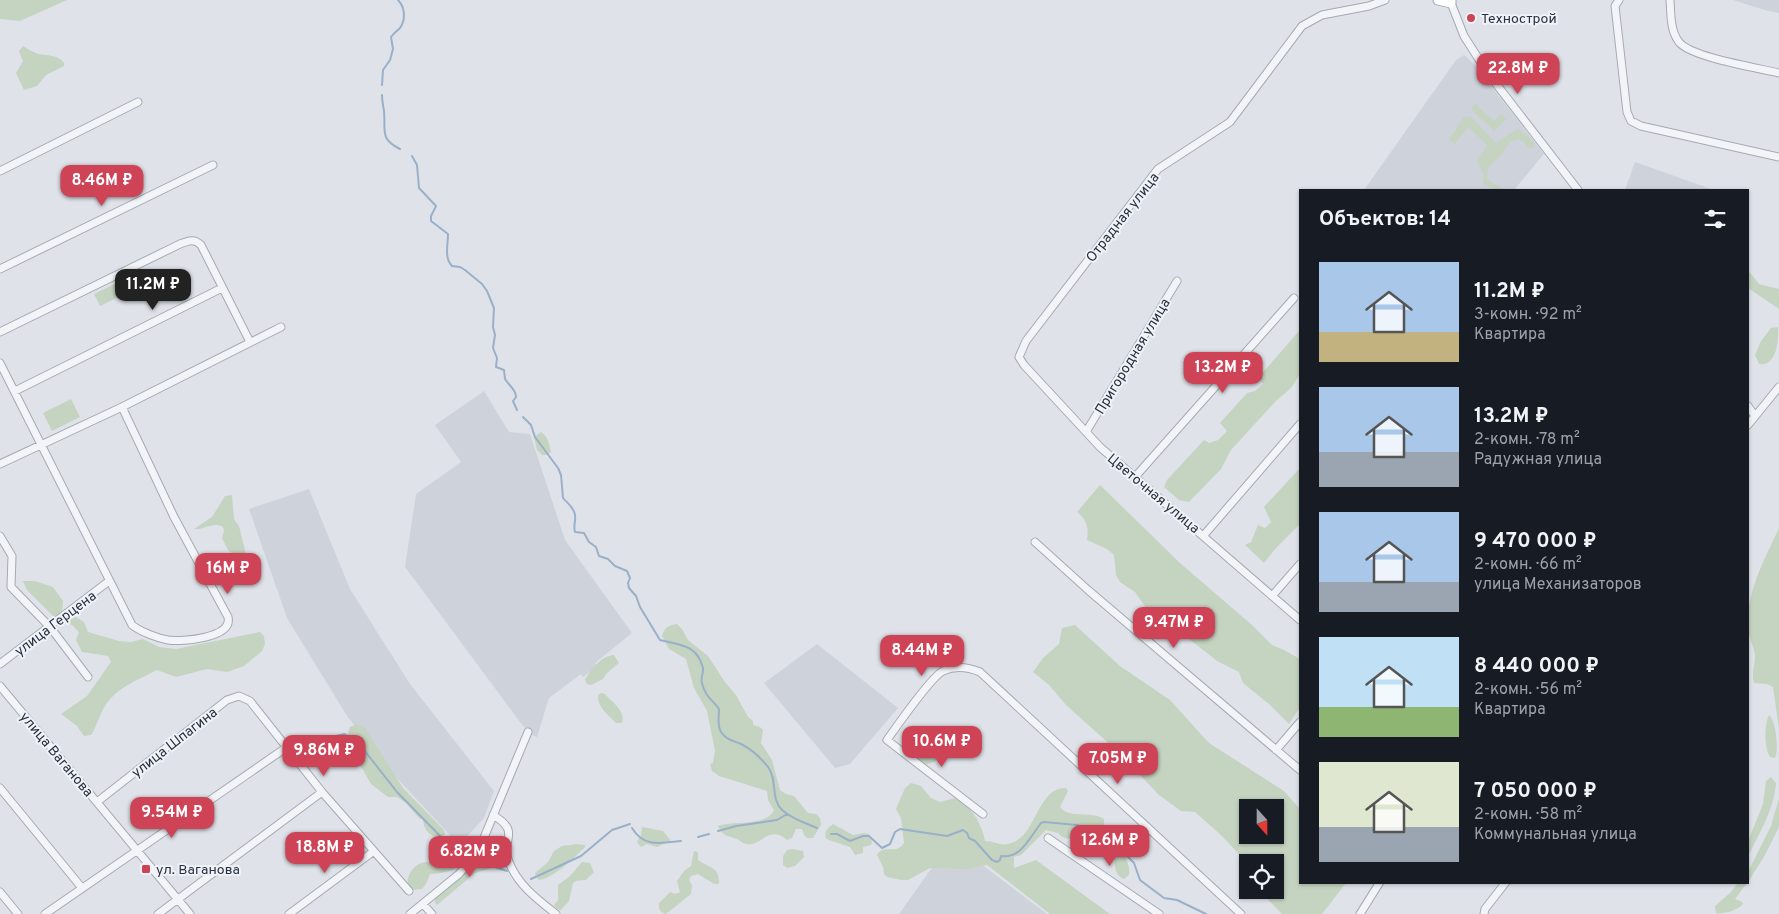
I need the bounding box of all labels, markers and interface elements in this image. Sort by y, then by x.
place label: Технострой [1481,11,1557,28]
marker: Технострой [1465,12,1477,24]
pin: 22.8M ₽ [1472,52,1564,95]
text: 22.8M ₽ [1488,59,1548,79]
pin: 8.46M ₽ [56,164,148,207]
street label: Отрадная улица [1083,170,1163,266]
text: 8.46M ₽ [71,171,133,191]
icon: filters [1701,205,1729,233]
text: Объектов: 14 [1319,206,1451,233]
pin: 11.2M ₽ [107,268,199,311]
text: 11.2M ₽ [126,275,180,295]
text: 11.2M ₽ [1474,278,1545,305]
icon: home [1359,282,1419,342]
street label: Пригородная улица [1092,296,1175,418]
text: 3-комн. · 92 m² [1474,305,1582,325]
text: Квартира [1474,325,1546,345]
pin: 13.2M ₽ [1177,352,1269,394]
text: 13.2M ₽ [1195,358,1251,378]
text: 13.2M ₽ [1474,403,1549,430]
icon: home [1359,407,1419,467]
text: 2-комн. · 78 m² [1474,430,1580,450]
text: Радужная улица [1474,450,1602,470]
street label: Цветочная улица [1103,451,1203,538]
text: 9 470 000 ₽ [1474,528,1597,555]
icon: home [1359,532,1419,592]
pin: 16M ₽ [193,552,263,595]
text: 2-комн. · 66 m² [1474,555,1582,575]
text: 16M ₽ [206,559,250,579]
text: улица Механизаторов [1474,575,1642,595]
street label: улица Герцена [12,588,100,660]
pin: 9.47M ₽ [1128,606,1220,649]
text: 9.47M ₽ [1144,613,1204,633]
pin: 8.44M ₽ [876,634,968,677]
text: 8.44M ₽ [891,641,953,661]
text: 8 440 000 ₽ [1474,653,1599,680]
icon: home [1359,657,1419,717]
text: 2-комн. · 56 m² [1474,680,1582,700]
text: Квартира [1474,700,1546,720]
street label: улица Шпагина [129,704,221,782]
street label: улица Ваганова [15,709,96,801]
pin: 10.6M ₽ [896,726,988,768]
text: 10.6M ₽ [913,732,971,752]
pin: 9.86M ₽ [278,734,370,777]
text: 9.86M ₽ [293,741,355,761]
pin: 7.05M ₽ [1072,742,1164,785]
text: 7.05M ₽ [1089,749,1147,769]
text: 7 050 000 ₽ [1474,778,1597,805]
icon: home [1359,782,1419,842]
pin: 9.54M ₽ [126,796,218,839]
north arrow [1239,799,1284,844]
map controls [1239,799,1284,899]
text: 9.54M ₽ [141,803,203,823]
text: 2-комн. · 58 m² [1474,805,1582,825]
pin: 12.6M ₽ [1064,824,1156,867]
text: Коммунальная улица [1474,825,1637,845]
text: 12.6M ₽ [1081,831,1139,851]
pin: 18.8M ₽ [279,832,371,874]
pin: 6.82M ₽ [424,836,516,878]
text: 18.8M ₽ [296,838,354,858]
text: 6.82M ₽ [440,842,500,862]
button: locate [1239,854,1284,899]
place label: ул. Ваганова [156,862,240,879]
marker: ул. Ваганова [140,863,152,875]

